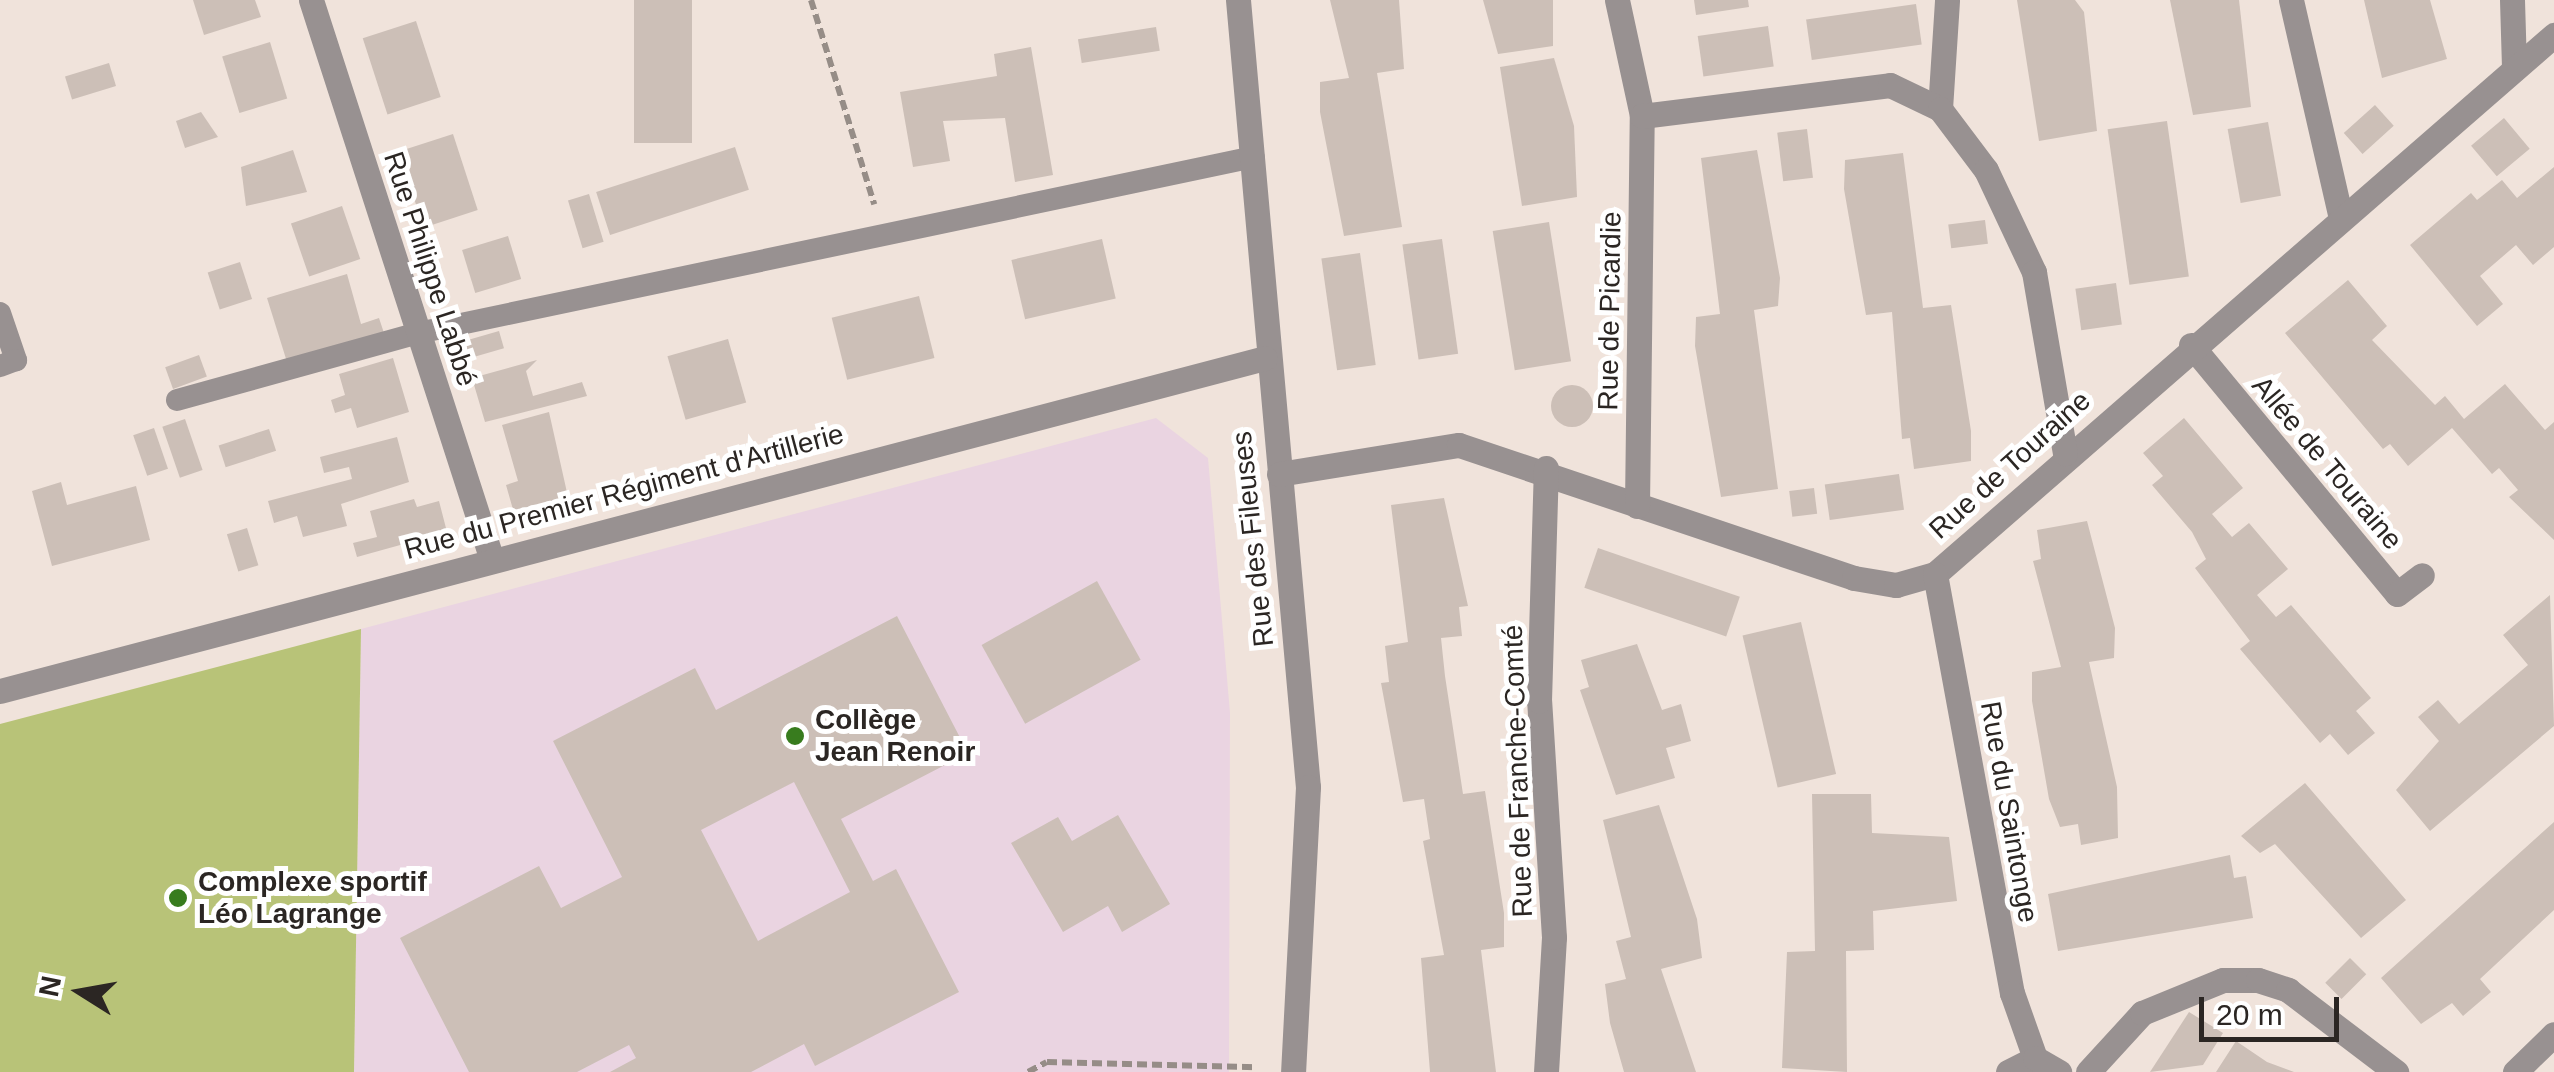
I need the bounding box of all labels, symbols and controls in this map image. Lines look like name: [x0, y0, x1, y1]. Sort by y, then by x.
street label: Rue Philippe Labbé: [376, 148, 484, 390]
street label: Rue de Picardie: [1591, 211, 1629, 411]
street label: Allée de Touraine: [2245, 369, 2409, 557]
street label: Rue de Touraine: [1922, 384, 2098, 546]
street label: Rue du Premier Régiment d'Artillerie: [401, 417, 847, 567]
street label: Rue des Fileuses: [1225, 430, 1281, 648]
street label: Rue de Franche-Comté: [1496, 624, 1540, 918]
street label: Rue du Saintonge: [1973, 699, 2045, 925]
place label: Collège Jean Renoir: [815, 703, 975, 769]
marker: Collège Jean Renoir: [784, 725, 806, 747]
place label: Complexe sportif Léo Lagrange: [198, 865, 427, 931]
marker: Complexe sportif Léo Lagrange: [167, 887, 189, 909]
north arrow: [30, 942, 130, 1042]
text: N: [33, 973, 67, 999]
scale bar: [2204, 977, 2344, 1039]
text: 20 m: [2216, 998, 2283, 1031]

